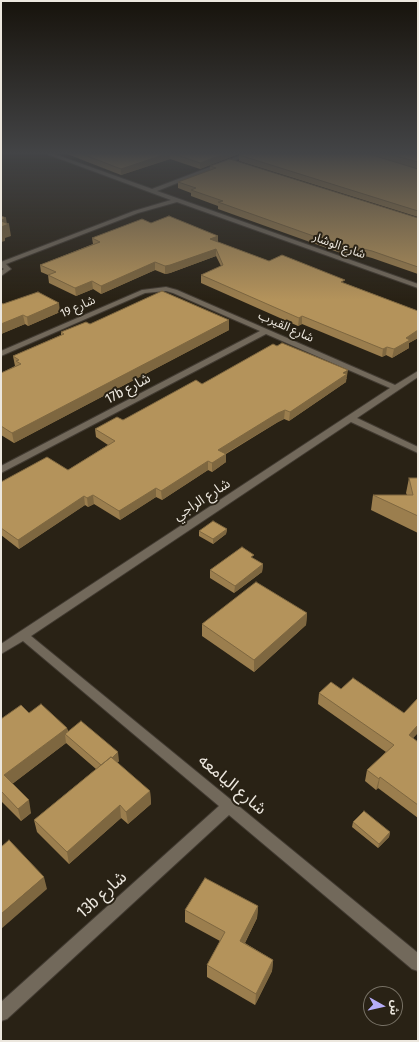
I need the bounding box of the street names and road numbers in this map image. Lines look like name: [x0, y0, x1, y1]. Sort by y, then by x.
street label: شارع الوشار: [311, 230, 367, 262]
street label: شارع 19: [58, 293, 98, 321]
street label: شارع القيرب: [256, 308, 316, 346]
street label: 17b شارع: [102, 370, 154, 408]
street label: شارع الراجي: [170, 475, 234, 525]
street label: شارع اليامعه: [194, 751, 270, 819]
street label: 13b شارع: [73, 867, 131, 923]

